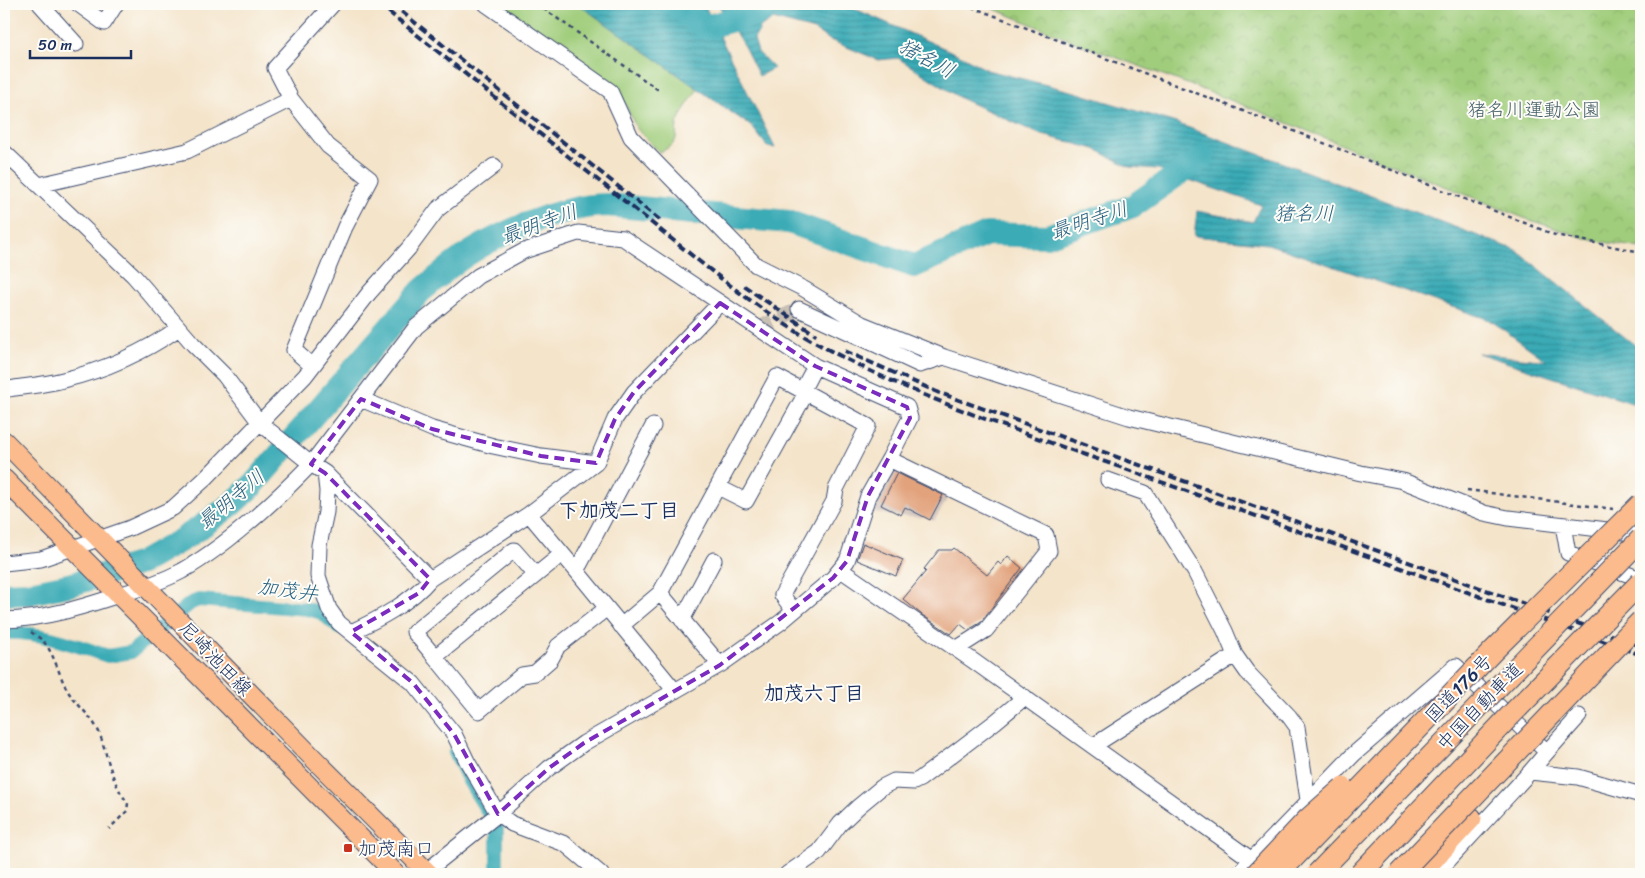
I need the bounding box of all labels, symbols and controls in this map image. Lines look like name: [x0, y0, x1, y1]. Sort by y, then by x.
scale bar: [30, 28, 131, 60]
water label: 猪名川: [892, 29, 961, 88]
text: 50 m: [38, 32, 73, 58]
park label: 猪名川運動公園: [1467, 93, 1601, 126]
water label: 最明寺川: [1046, 191, 1133, 249]
water label: 最明寺川: [496, 194, 583, 255]
water label: 猪名川: [1274, 196, 1334, 231]
water label: 最明寺川: [189, 460, 273, 539]
district label: 下加茂二丁目: [559, 493, 679, 528]
water label: 加茂井: [256, 569, 321, 612]
street label: 尼崎池田線: [171, 613, 261, 704]
street label: 国道176号: [1416, 646, 1500, 731]
street label: 中国自動車道: [1428, 654, 1531, 759]
district label: 加茂六丁目: [764, 676, 864, 711]
place label: 加茂南口: [358, 832, 434, 865]
marker: 加茂南口: [342, 842, 354, 854]

